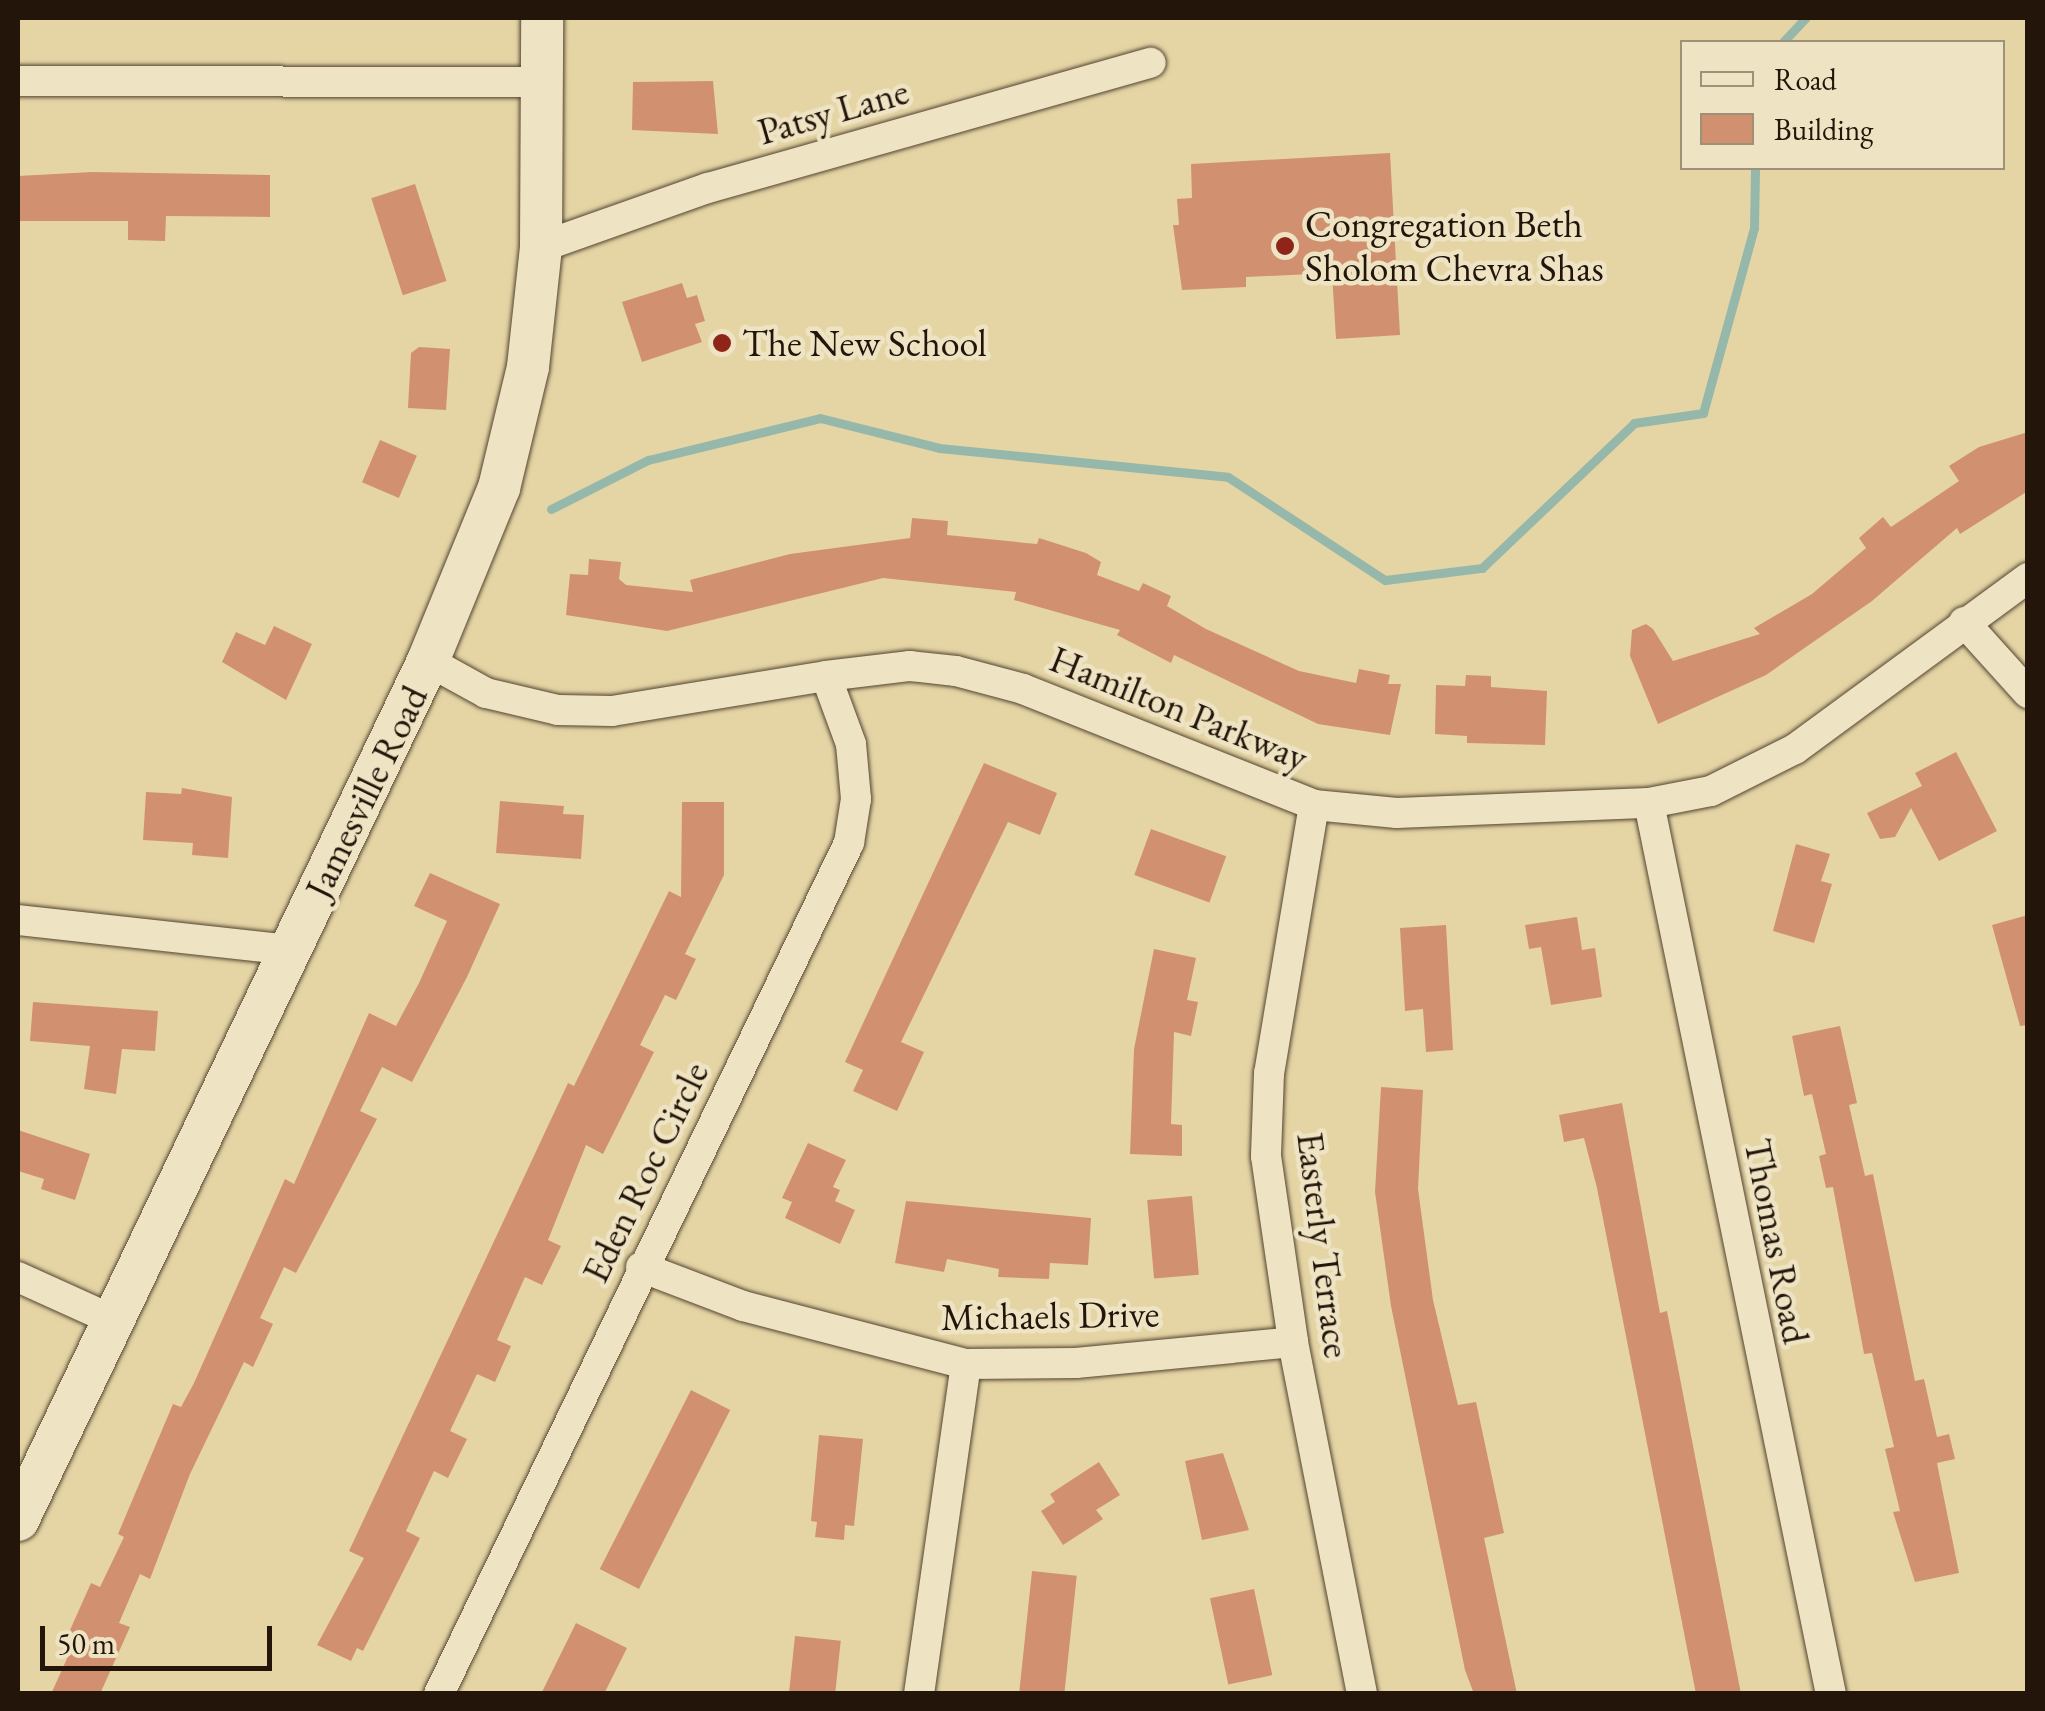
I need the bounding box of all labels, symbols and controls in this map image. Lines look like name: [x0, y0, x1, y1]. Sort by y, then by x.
legend: [1680, 40, 2005, 170]
text: Road: [1774, 60, 1837, 99]
street label: Patsy Lane: [752, 68, 914, 154]
text: Building: [1774, 110, 1873, 149]
place label: Congregation Beth Sholom Chevra Shas: [1305, 201, 1604, 290]
marker: Congregation Beth Sholom Chevra Shas: [1274, 235, 1296, 257]
place label: The New School: [742, 320, 987, 366]
marker: The New School: [711, 332, 733, 354]
street label: Hamilton Parkway: [1043, 636, 1315, 780]
street label: Jamesville Road: [295, 678, 437, 906]
street label: Eden Roc Circle: [572, 1054, 718, 1290]
street label: Easterly Terrace: [1288, 1130, 1360, 1360]
street label: Thomas Road: [1735, 1135, 1819, 1347]
street label: Michaels Drive: [940, 1290, 1160, 1340]
scale bar: [45, 1606, 278, 1668]
text: 50 m: [57, 1624, 115, 1663]

